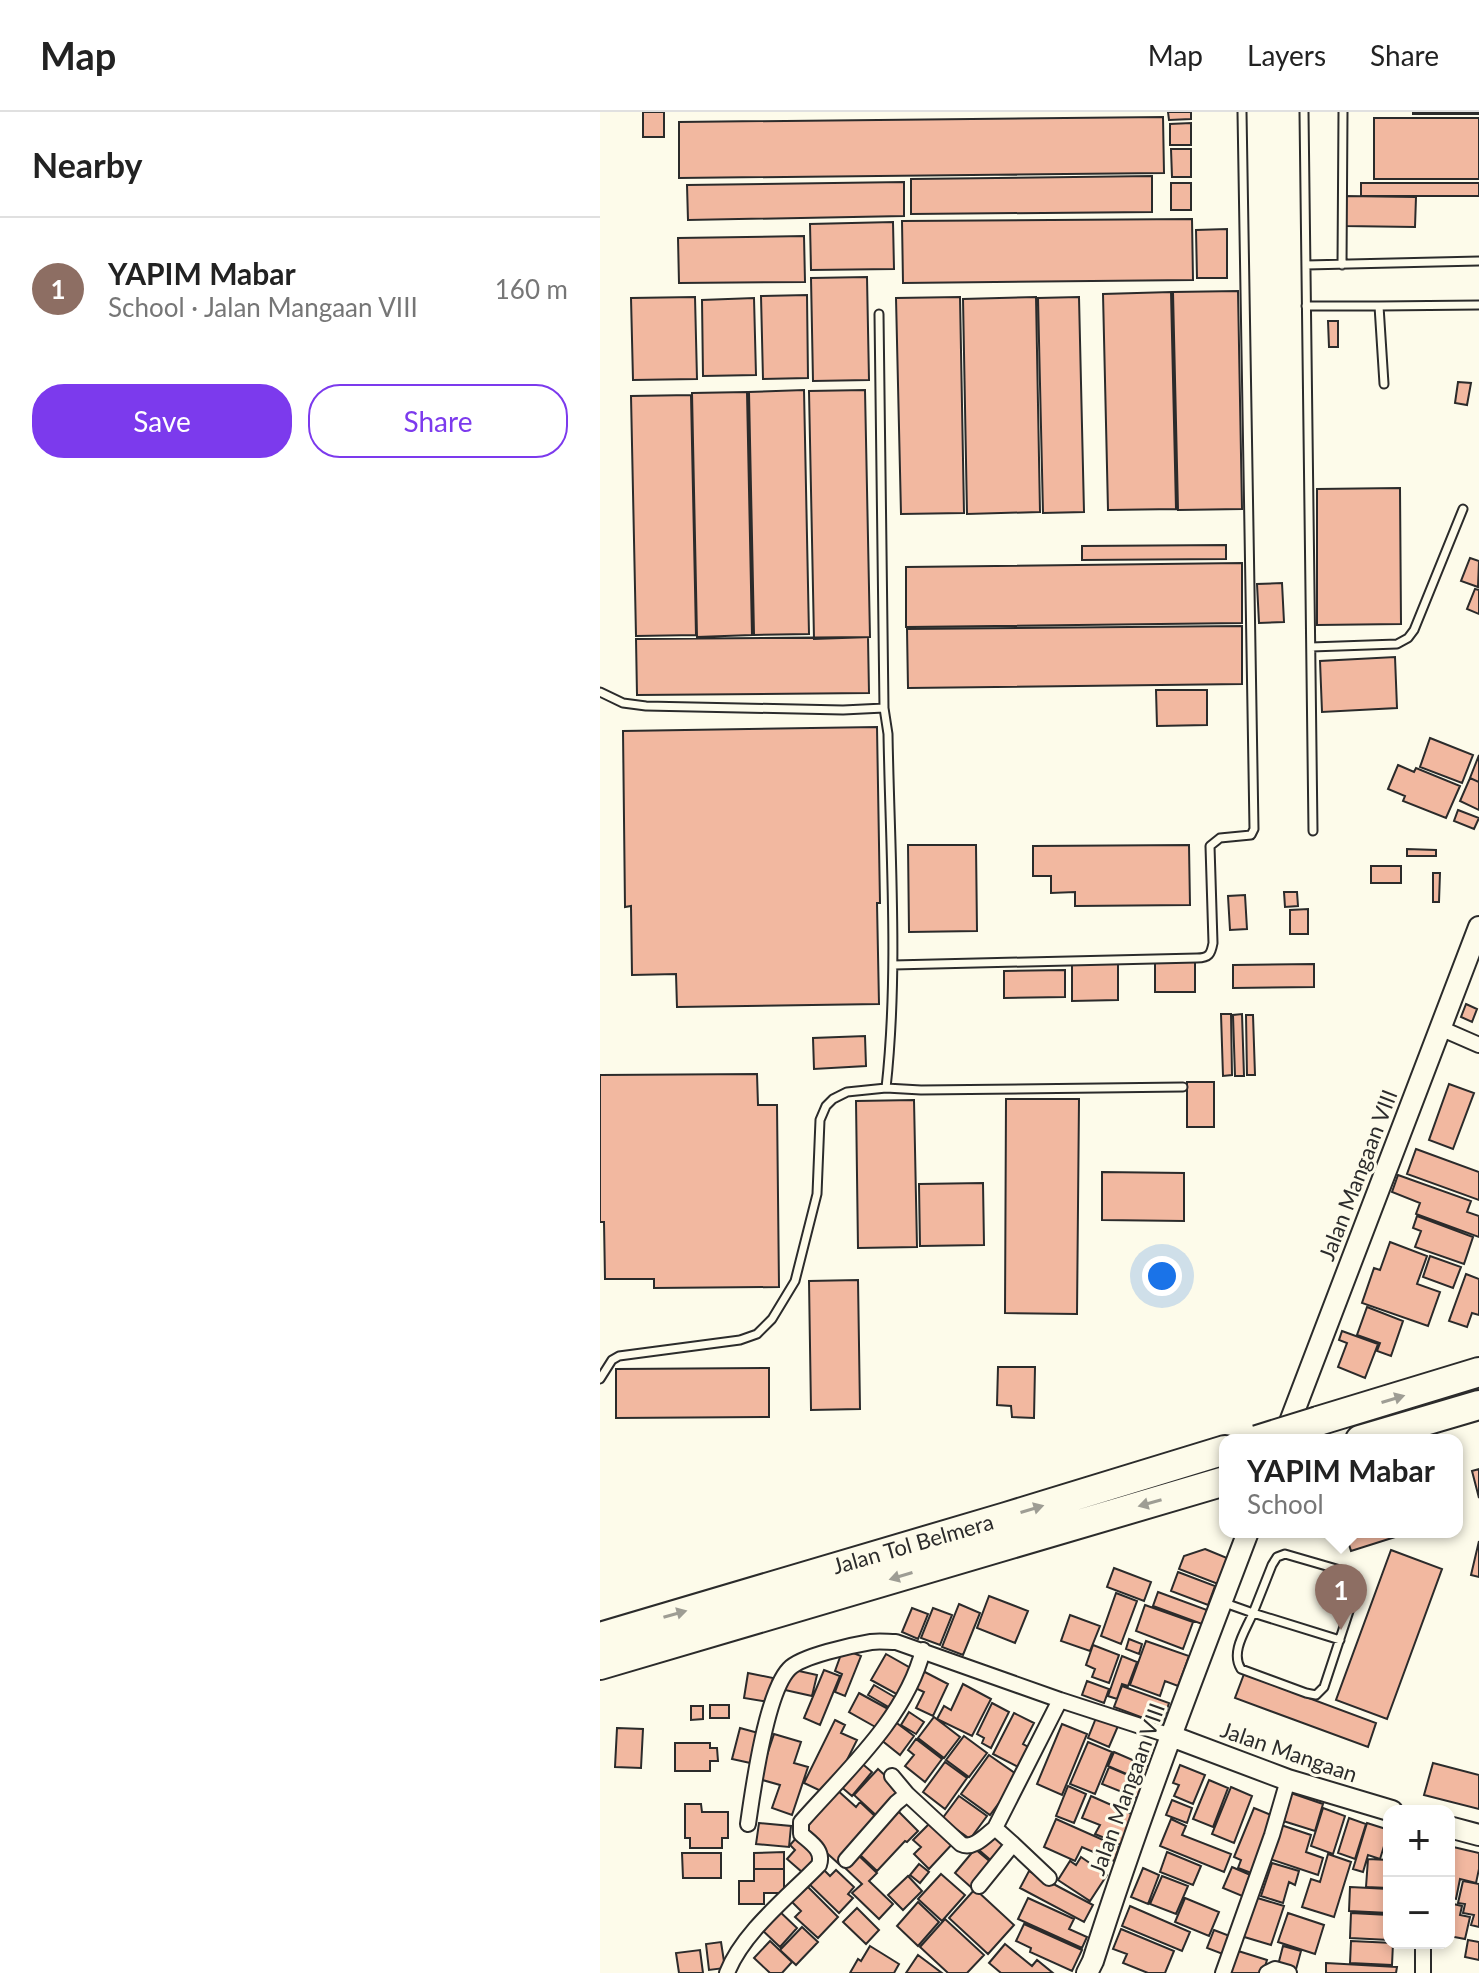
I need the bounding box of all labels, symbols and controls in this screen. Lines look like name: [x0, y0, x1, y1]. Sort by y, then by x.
text: Map: [40, 32, 116, 78]
text: Map: [1148, 38, 1203, 72]
text: Layers: [1247, 38, 1326, 72]
text: Share: [1370, 38, 1439, 72]
text: Nearby: [32, 144, 143, 185]
text: YAPIM Mabar: [108, 255, 296, 291]
text: 1: [50, 273, 66, 305]
text: 160 m: [495, 273, 568, 305]
text: School · Jalan Mangaan VIII: [108, 291, 418, 323]
button: Save: [32, 384, 292, 458]
button: Share: [308, 384, 568, 458]
street label: Jalan Mangaan VIII: [1313, 1086, 1403, 1264]
your location: [1142, 1256, 1182, 1296]
one-way arrow: [1381, 1392, 1405, 1405]
popup: [1219, 1434, 1463, 1538]
text: YAPIM Mabar: [1247, 1452, 1435, 1488]
text: School: [1247, 1488, 1324, 1520]
one-way arrow: [1138, 1497, 1162, 1510]
one-way arrow: [1020, 1502, 1044, 1515]
street label: Jalan Tol Belmera: [829, 1508, 996, 1579]
pin: 1: [1315, 1564, 1367, 1630]
one-way arrow: [888, 1570, 912, 1583]
one-way arrow: [662, 1608, 687, 1620]
street label: Jalan Mangaan VIII: [1083, 1699, 1170, 1878]
street label: Jalan Mangaan: [1217, 1716, 1361, 1788]
map controls: [1383, 1805, 1455, 1949]
button: +: [1383, 1805, 1455, 1877]
button: −: [1383, 1877, 1455, 1949]

